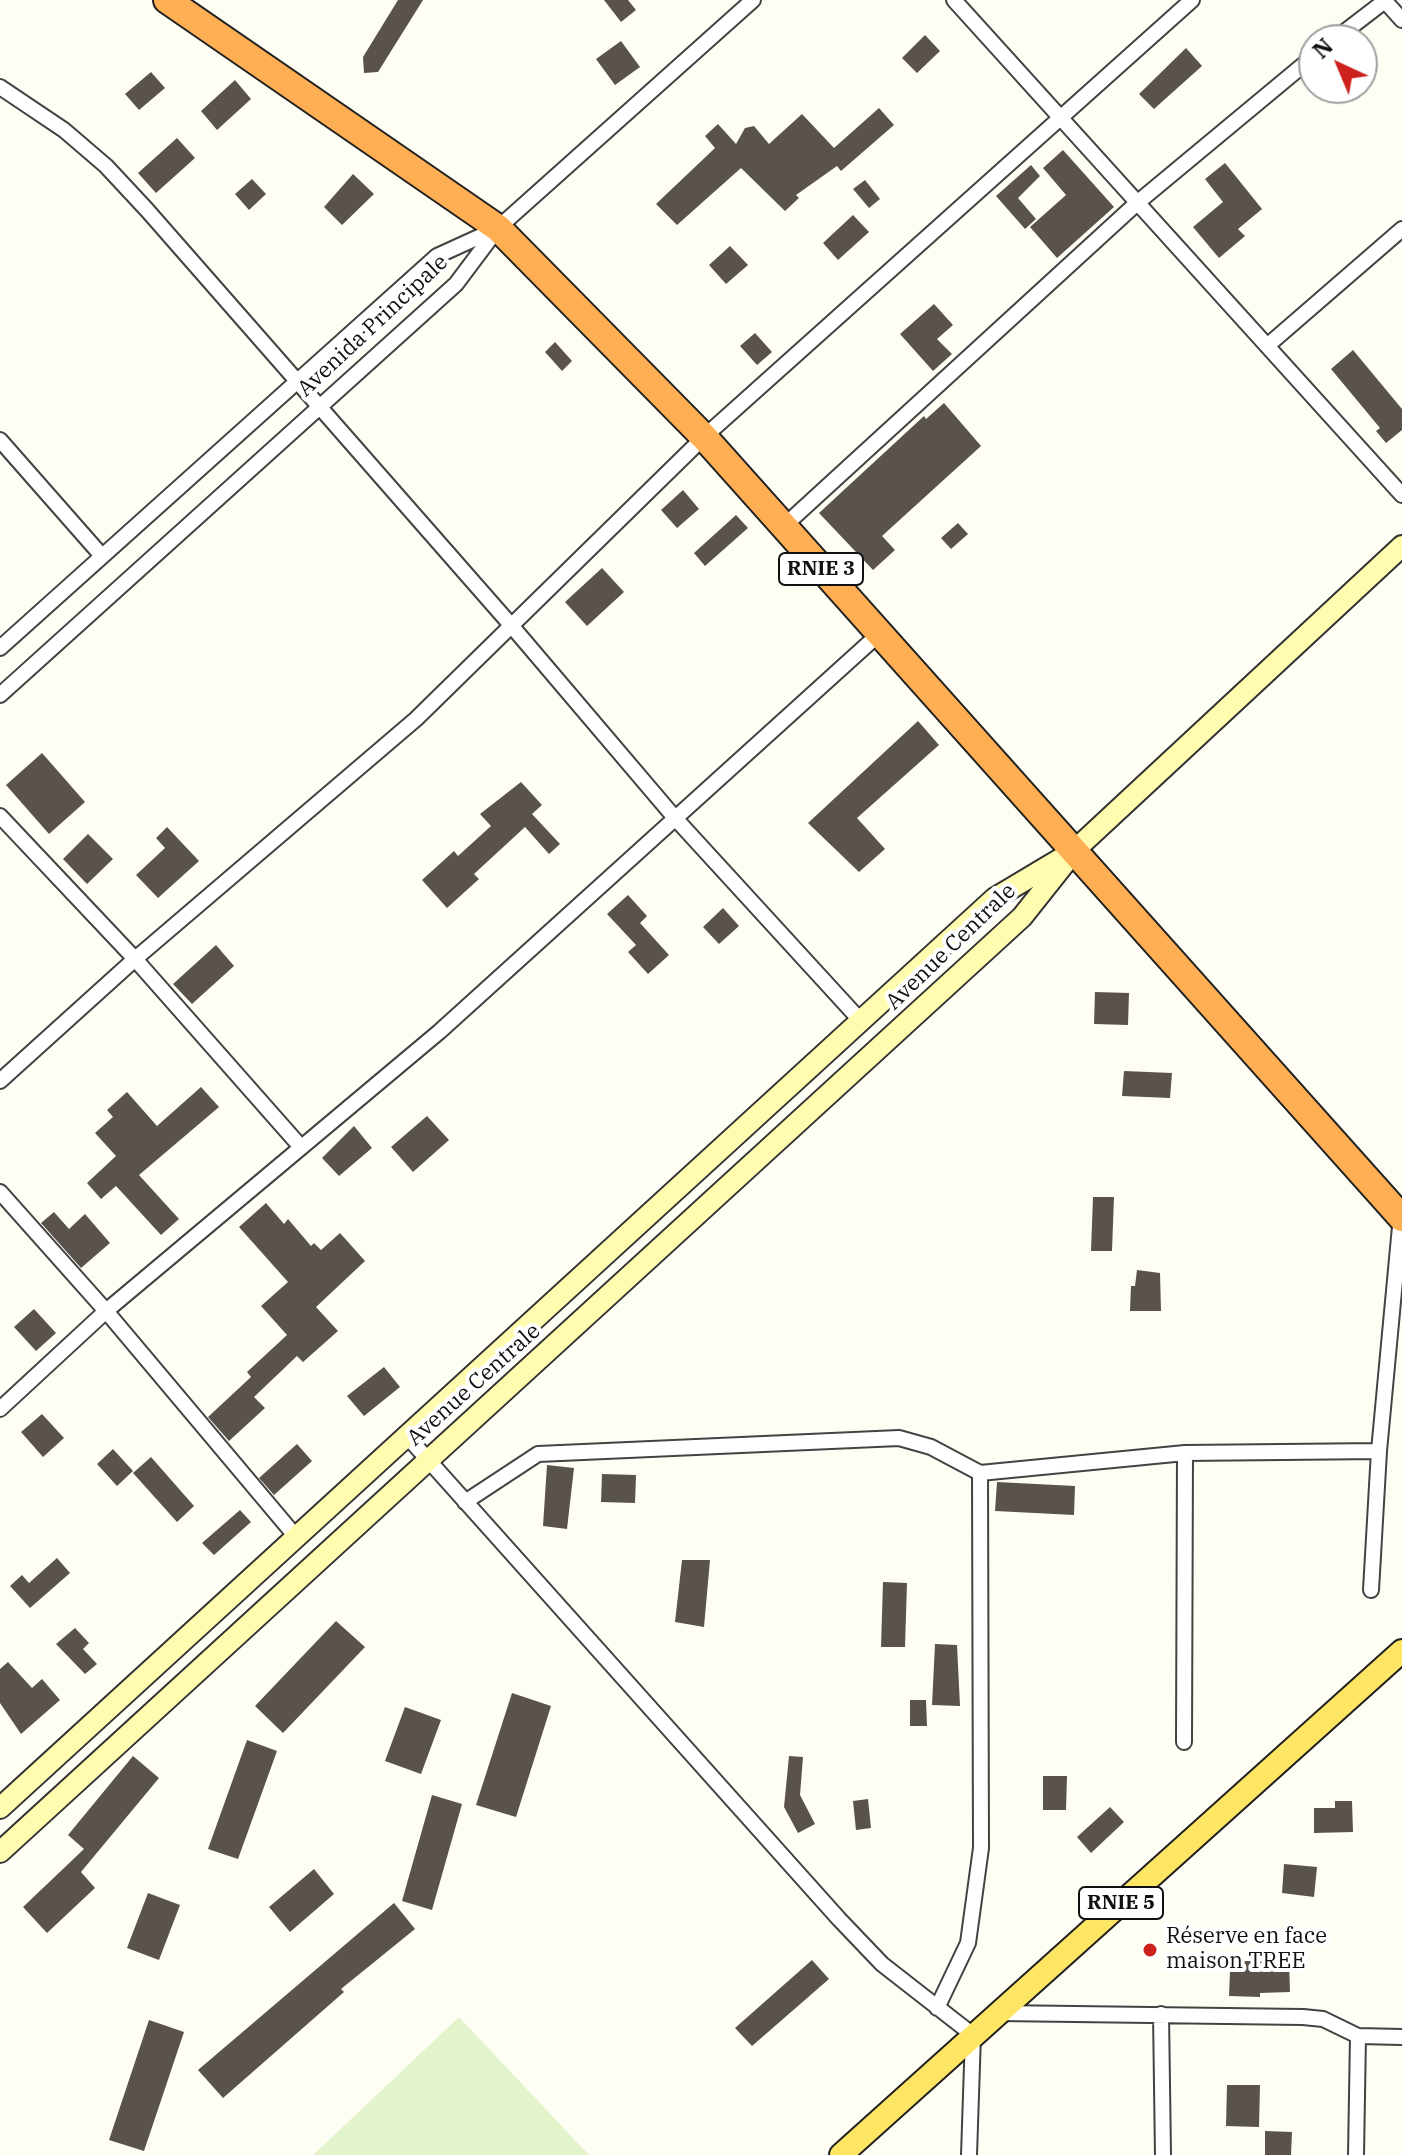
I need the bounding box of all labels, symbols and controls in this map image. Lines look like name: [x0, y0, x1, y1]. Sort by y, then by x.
north arrow: [1298, 24, 1378, 104]
text: N: [1306, 31, 1339, 64]
street label: Avenida Principale: [292, 250, 454, 402]
road number: RNIE 3: [779, 553, 863, 585]
street label: Avenue Centrale: [881, 878, 1021, 1016]
street label: Avenue Centrale: [402, 1318, 546, 1452]
road number: RNIE 5: [1079, 1887, 1163, 1919]
place label: Réserve en face maison TREE: [1166, 1924, 1327, 1976]
marker: Réserve en face maison TREE: [1141, 1941, 1159, 1959]

